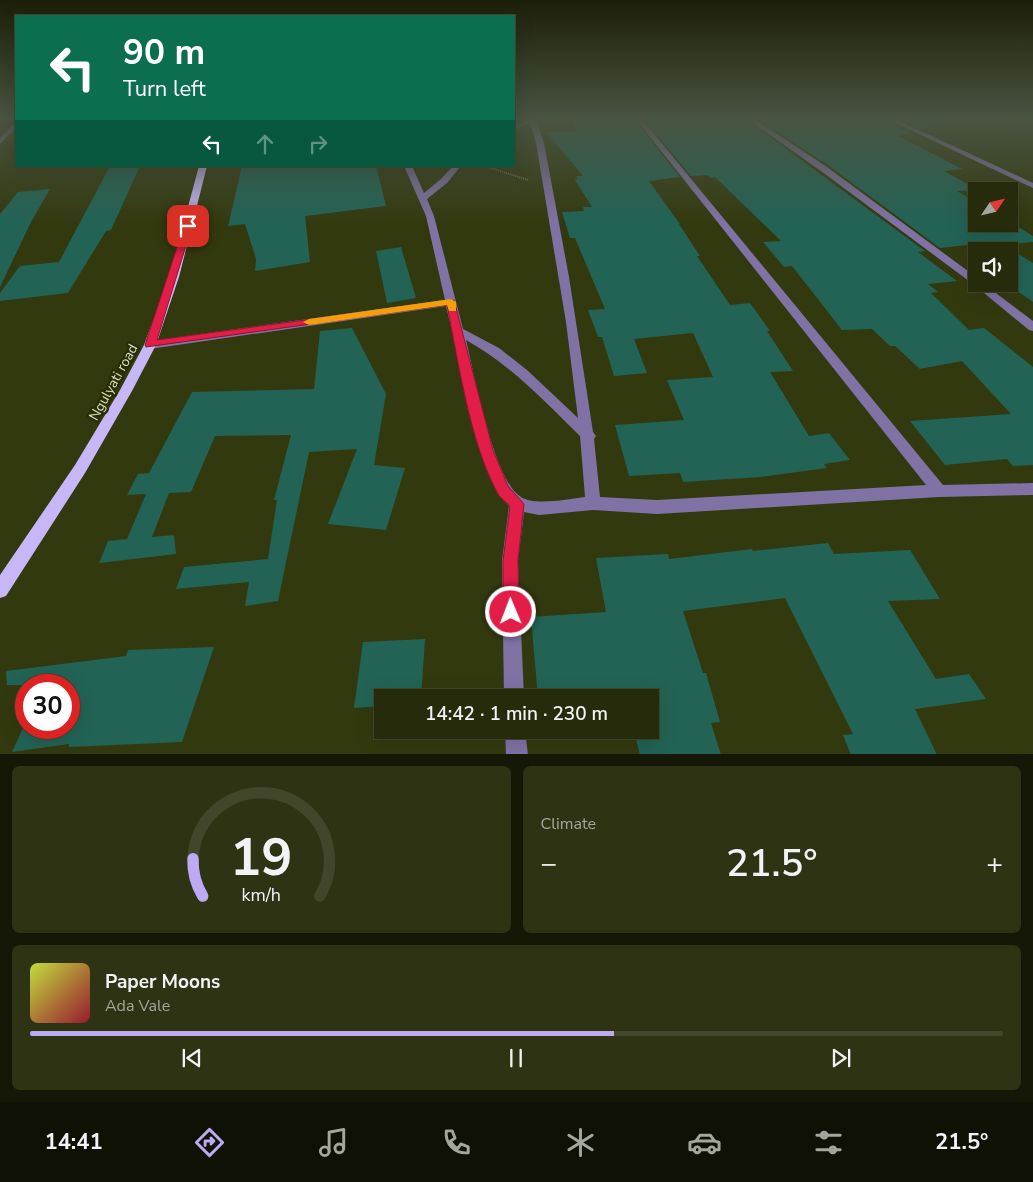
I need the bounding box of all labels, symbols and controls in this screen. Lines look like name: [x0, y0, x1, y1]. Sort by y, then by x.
text: 90 m: [123, 29, 205, 76]
icon: left: [40, 35, 105, 100]
text: Turn left: [123, 74, 206, 104]
icon: left: [198, 130, 226, 158]
icon: ahead: [251, 130, 279, 158]
icon: right: [304, 130, 332, 158]
north arrow: [968, 182, 1018, 232]
map controls: [968, 182, 1018, 292]
pin: [167, 205, 209, 247]
icon: arrive: [174, 212, 202, 240]
button: sound: [968, 242, 1018, 292]
street label: Ngulyati road: [85, 340, 142, 424]
position arrow: [484, 585, 536, 637]
speed limit sign: 30: [15, 674, 80, 739]
text: 14:42 · 1 min · 230 m: [425, 701, 608, 727]
text: Climate: [541, 813, 596, 835]
text: 19: [230, 822, 292, 893]
text: 21.5°: [726, 838, 818, 889]
text: −: [541, 845, 557, 883]
text: +: [986, 845, 1003, 883]
text: km/h: [242, 883, 281, 907]
text: Paper Moons: [105, 969, 220, 995]
text: Ada Vale: [105, 995, 170, 1017]
icon: previous: [178, 1044, 206, 1072]
icon: pause: [502, 1044, 530, 1072]
icon: next: [827, 1044, 855, 1072]
icon: directions: [192, 1125, 227, 1160]
icon: music: [316, 1125, 351, 1160]
icon: phone: [439, 1125, 474, 1160]
icon: climate: [563, 1125, 598, 1160]
icon: car: [687, 1125, 722, 1160]
icon: filters: [811, 1125, 846, 1160]
text: 14:41: [44, 1127, 103, 1157]
text: 21.5°: [935, 1127, 988, 1157]

